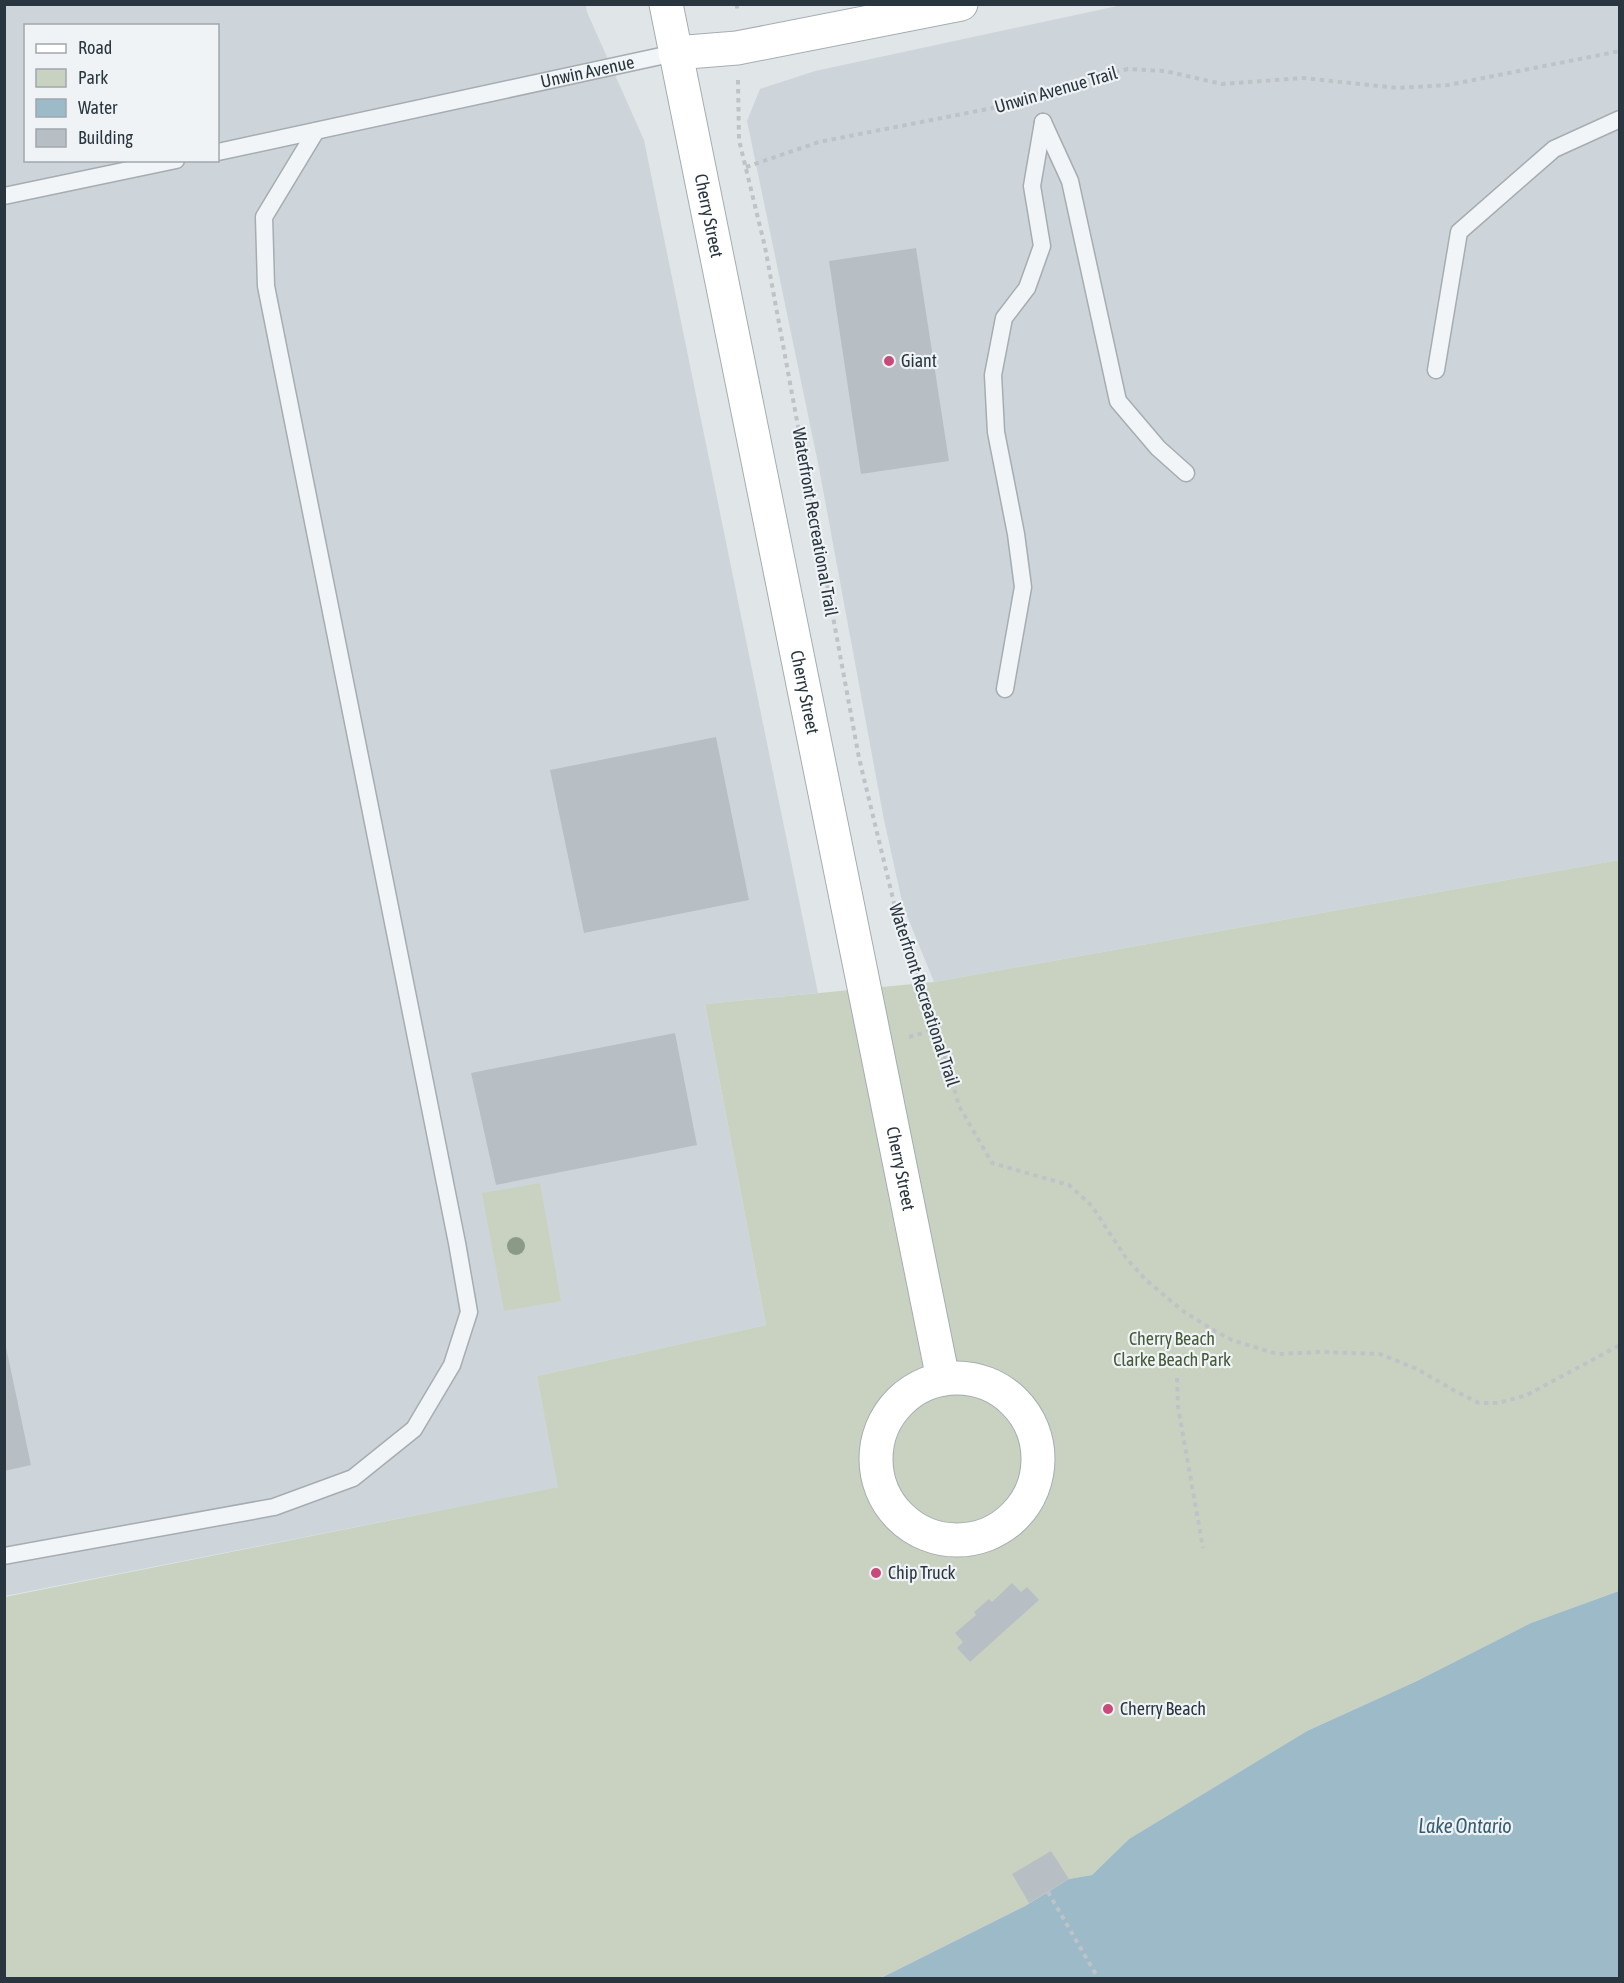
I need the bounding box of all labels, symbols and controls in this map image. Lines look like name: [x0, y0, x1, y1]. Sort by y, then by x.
legend: [24, 24, 219, 162]
text: Road: [78, 37, 112, 58]
street label: Unwin Avenue: [539, 51, 636, 92]
street label: Unwin Avenue Trail: [992, 62, 1120, 117]
text: Park: [78, 67, 108, 88]
text: Water: [78, 97, 118, 118]
text: Building: [78, 127, 133, 148]
street label: Cherry Street: [690, 172, 728, 259]
place label: Giant: [901, 350, 937, 371]
marker: Giant: [882, 354, 896, 368]
street label: Waterfront Recreational Trail: [789, 426, 842, 618]
street label: Cherry Street: [786, 648, 824, 736]
street label: Waterfront Recreational Trail: [885, 901, 964, 1089]
street label: Cherry Street: [882, 1125, 920, 1212]
park label: Cherry Beach Clarke Beach Park: [1113, 1328, 1231, 1370]
place label: Chip Truck: [888, 1562, 955, 1583]
marker: Chip Truck: [869, 1566, 883, 1580]
place label: Cherry Beach: [1120, 1698, 1206, 1719]
marker: Cherry Beach: [1101, 1702, 1115, 1716]
water label: Lake Ontario: [1418, 1814, 1512, 1837]

